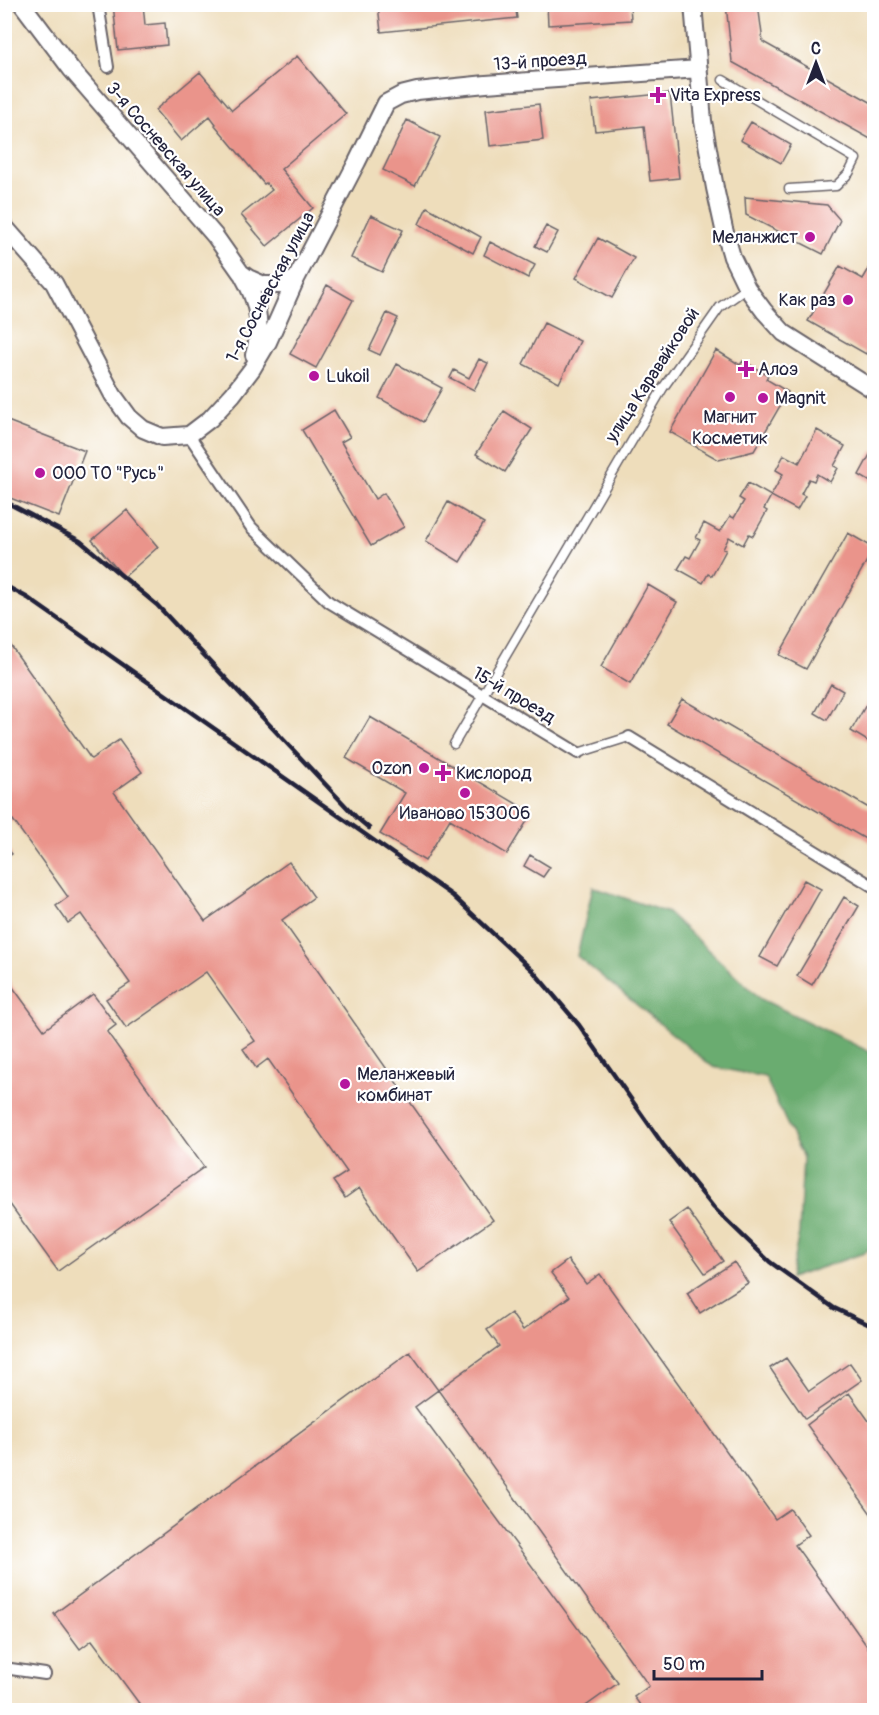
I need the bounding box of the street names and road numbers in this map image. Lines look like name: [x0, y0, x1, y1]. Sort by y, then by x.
street label: 13-й проезд: [493, 47, 587, 76]
street label: 3-я Сосневская улица: [101, 77, 230, 221]
street label: 1-я Сосневская улица: [221, 208, 320, 367]
street label: улица Каравайковой: [600, 303, 705, 448]
street label: 15-й проезд: [468, 662, 560, 729]

